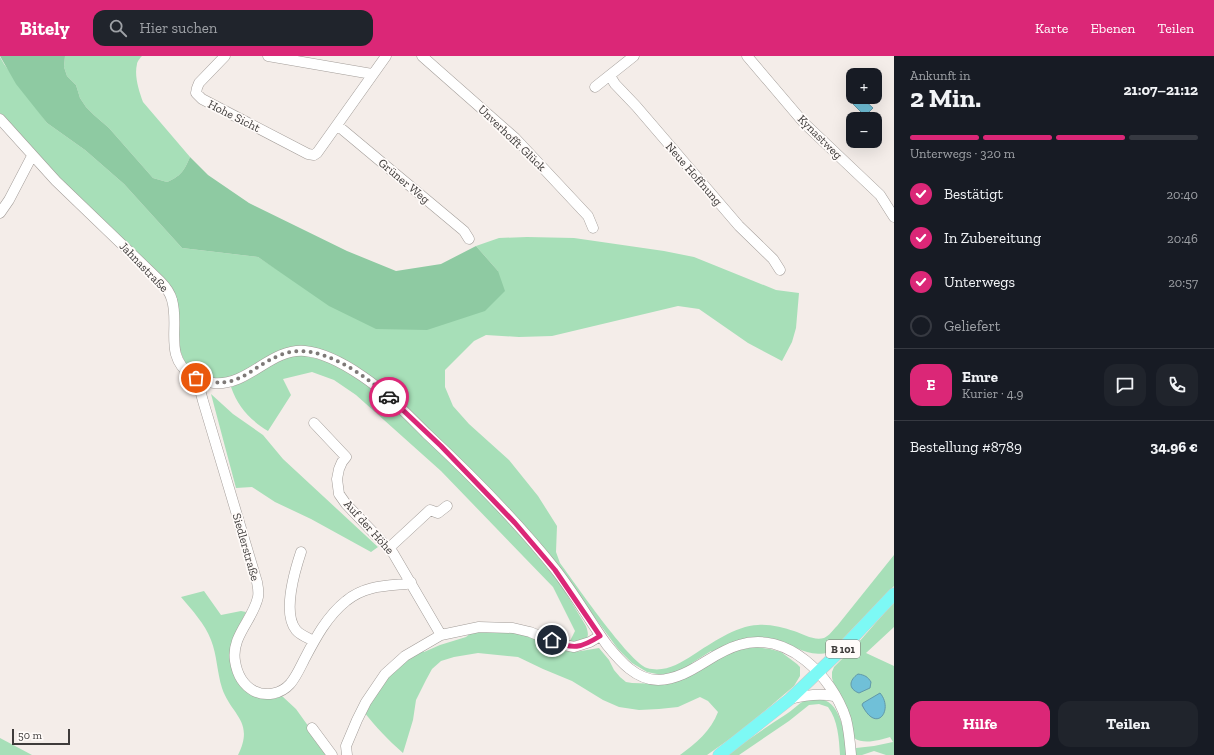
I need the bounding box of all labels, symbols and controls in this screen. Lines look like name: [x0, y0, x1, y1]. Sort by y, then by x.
search box: [93, 10, 373, 46]
text: Bitely: [20, 17, 69, 40]
icon: search: [107, 17, 129, 39]
text: Hier suchen: [139, 19, 217, 37]
text: Karte: [1035, 20, 1068, 37]
text: Ebenen: [1090, 20, 1135, 37]
text: Teilen: [1157, 20, 1194, 37]
map controls: [846, 68, 882, 148]
button: +: [846, 68, 882, 104]
text: Ankunft in: [910, 68, 970, 83]
text: 21:07–21:12: [1124, 81, 1198, 99]
text: 2 Min.: [910, 82, 981, 114]
street label: Hohe Sicht: [206, 97, 263, 135]
street label: Unverhofft Glück: [475, 102, 549, 175]
street label: Kynastweg: [795, 112, 845, 162]
button: −: [846, 112, 882, 148]
street label: Neue Hoffnung: [663, 140, 725, 209]
text: Unterwegs · 320 m: [910, 146, 1015, 161]
street label: Grüner Weg: [376, 156, 433, 207]
icon: check: [910, 183, 932, 205]
text: Bestätigt: [944, 185, 1003, 203]
text: 20:40: [1166, 187, 1198, 202]
icon: check: [910, 227, 932, 249]
text: In Zubereitung: [944, 229, 1041, 247]
text: 20:46: [1167, 231, 1198, 246]
street label: Jahnastraße: [117, 239, 172, 295]
icon: check: [910, 271, 932, 293]
text: Unterwegs: [944, 273, 1015, 291]
text: 20:57: [1168, 275, 1198, 290]
text: Geliefert: [944, 317, 1000, 335]
pin: [179, 361, 213, 395]
button: chat: [1104, 364, 1146, 406]
button: phone: [1156, 364, 1198, 406]
icon: bag: [185, 367, 207, 389]
text: Emre: [962, 368, 998, 386]
text: E: [927, 376, 935, 394]
courier: [369, 377, 409, 417]
icon: car: [378, 386, 400, 408]
text: Kurier · 4.9: [962, 386, 1023, 401]
text: Bestellung #8789: [910, 438, 1022, 456]
text: 34.96 €: [1150, 438, 1198, 456]
street label: Auf der Höhe: [341, 497, 397, 557]
street label: Siedlerstraße: [230, 511, 262, 583]
pin: [535, 623, 569, 657]
icon: home: [541, 629, 563, 651]
road number: B 101: [826, 640, 860, 658]
button: Hilfe: [910, 701, 1050, 747]
button: Teilen: [1058, 701, 1198, 747]
scale bar: [12, 727, 70, 746]
text: 50 m: [18, 729, 42, 742]

